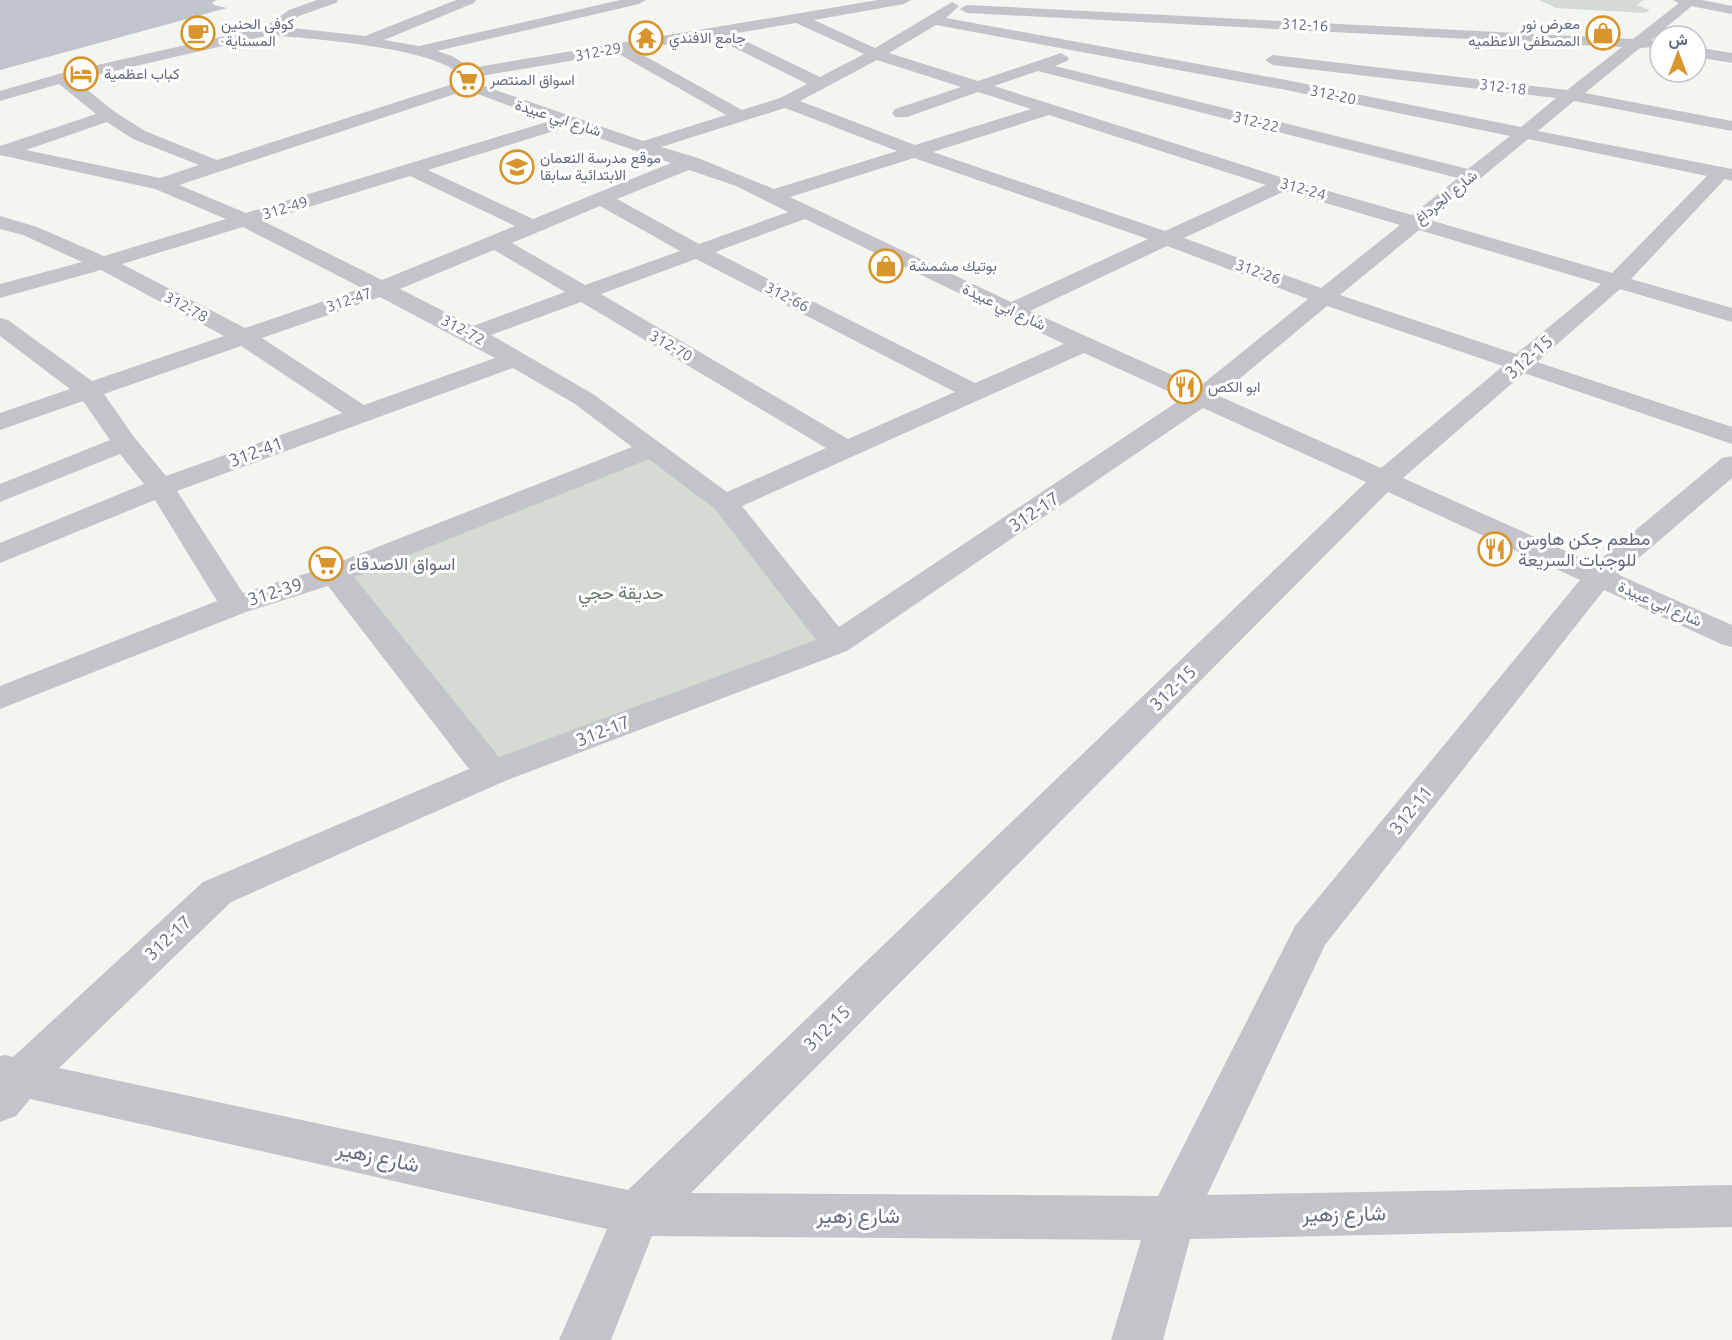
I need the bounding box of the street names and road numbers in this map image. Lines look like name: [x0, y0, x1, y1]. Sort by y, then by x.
street label: 312-16: [1281, 15, 1329, 34]
street label: 312-29: [573, 39, 622, 64]
street label: 312-18: [1479, 75, 1527, 98]
street label: 312-20: [1309, 81, 1358, 108]
street label: شارع ابي عبيدة: [511, 96, 603, 144]
street label: 312-22: [1231, 108, 1281, 135]
street label: شارع الجرداغ: [1411, 166, 1482, 229]
street label: 312-24: [1278, 174, 1328, 203]
street label: 312-49: [260, 193, 310, 222]
street label: 312-26: [1233, 256, 1283, 287]
street label: 312-66: [763, 278, 812, 315]
street label: شارع ابي عبيدة: [958, 280, 1049, 338]
street label: 312-47: [324, 284, 374, 315]
street label: 312-78: [162, 288, 211, 325]
street label: 312-72: [439, 311, 488, 348]
street label: 312-70: [647, 327, 696, 365]
street label: 312-15: [1501, 330, 1556, 382]
street label: 312-41: [226, 432, 285, 470]
street label: 312-17: [1005, 487, 1062, 535]
street label: 312-39: [245, 573, 304, 609]
street label: شارع ابي عبيدة: [1614, 578, 1705, 634]
street label: 312-15: [1145, 661, 1199, 714]
street label: 312-17: [573, 711, 632, 749]
street label: 312-11: [1385, 781, 1436, 837]
street label: 312-17: [140, 911, 195, 964]
street label: 312-15: [799, 1001, 853, 1054]
street label: شارع زهير: [333, 1135, 422, 1179]
street label: شارع زهير: [1301, 1200, 1386, 1229]
street label: شارع زهير: [815, 1203, 900, 1230]

